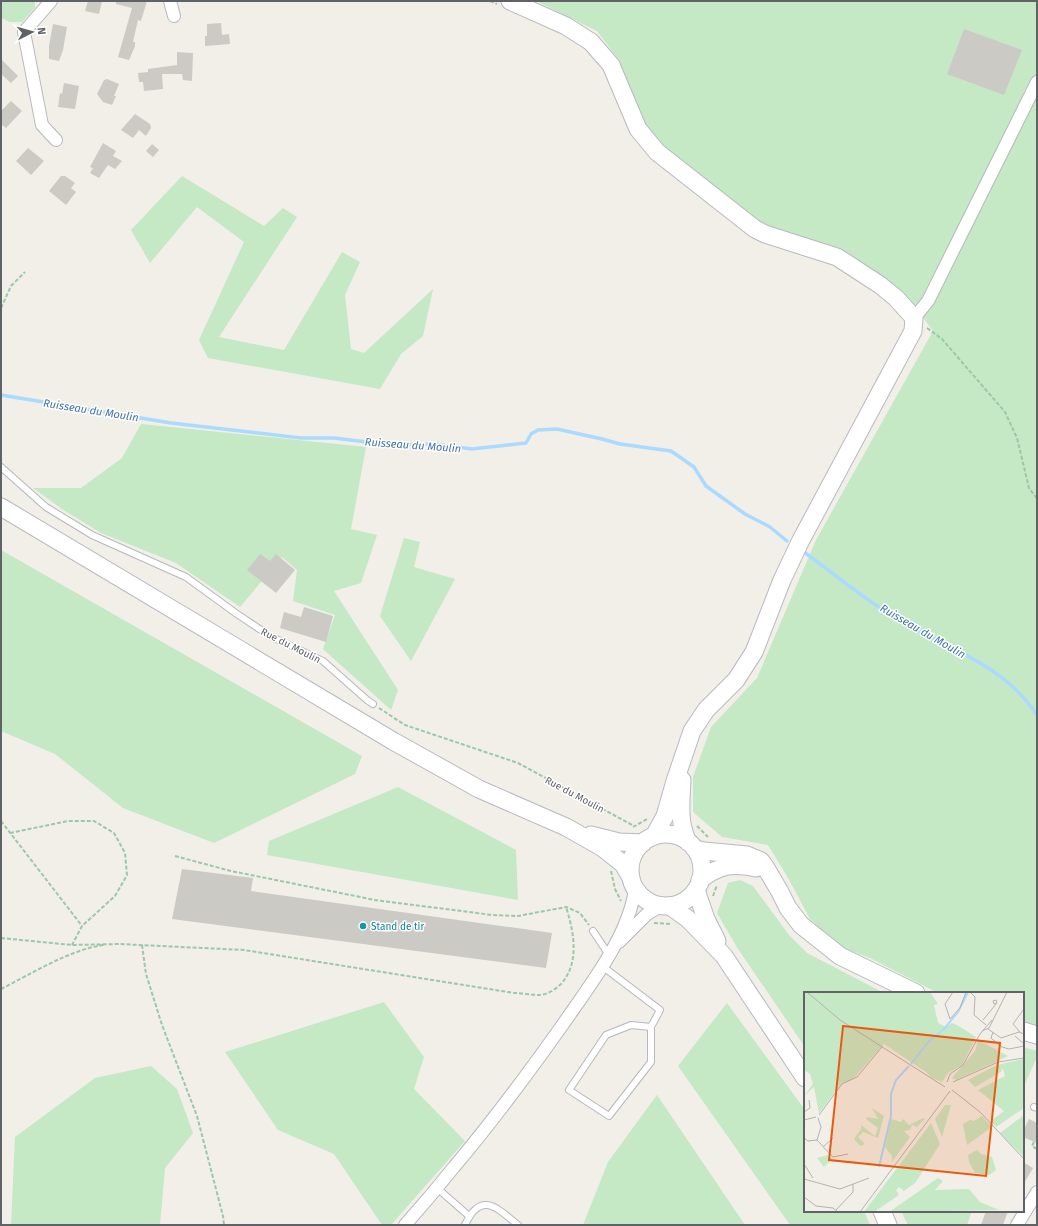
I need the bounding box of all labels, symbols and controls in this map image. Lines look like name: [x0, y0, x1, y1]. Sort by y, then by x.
north arrow: [12, 12, 52, 52]
text: N: [35, 27, 48, 35]
water label: Ruisseau du Moulin: [42, 397, 140, 424]
water label: Ruisseau du Moulin: [364, 436, 462, 455]
water label: Ruisseau du Moulin: [878, 602, 968, 661]
street label: Rue du Moulin: [259, 626, 322, 666]
street label: Rue du Moulin: [543, 774, 606, 816]
marker: Stand de tir: [358, 921, 368, 931]
place label: Stand de tir: [371, 921, 424, 933]
inset map: [804, 992, 1024, 1212]

